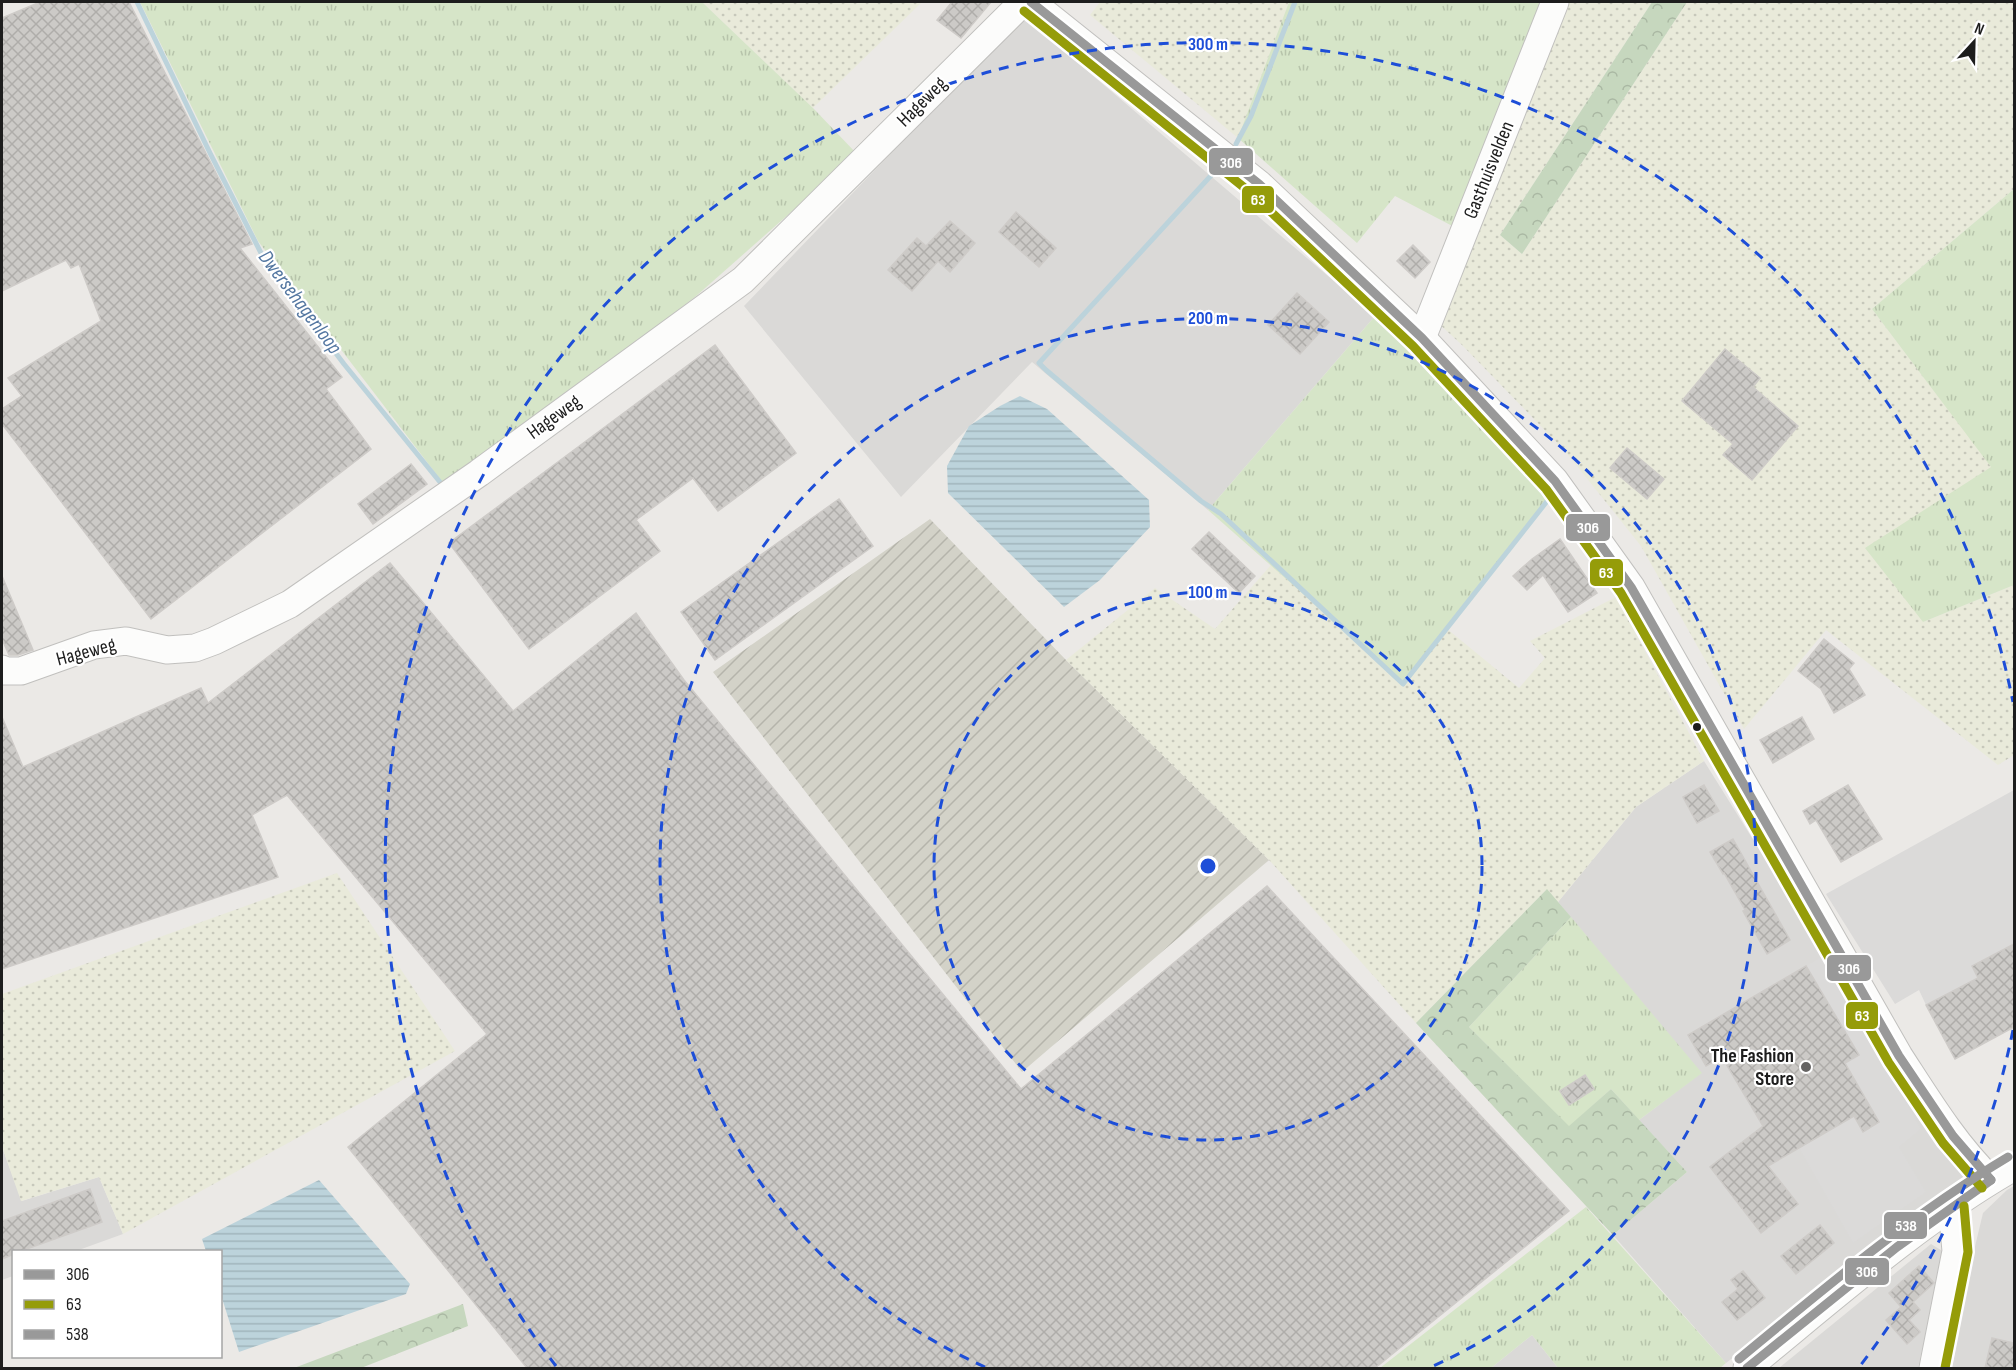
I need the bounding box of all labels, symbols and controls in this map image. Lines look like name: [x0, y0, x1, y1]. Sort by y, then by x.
north arrow: [1944, 12, 2004, 72]
text: N: [1972, 19, 1987, 40]
text: 300 m: [1188, 34, 1228, 55]
street label: Hageweg: [892, 72, 952, 132]
street label: Gasthuisvelden: [1459, 118, 1519, 222]
line badge: 306: [1208, 147, 1254, 176]
text: 306: [1220, 154, 1242, 173]
line badge: 63: [1241, 185, 1275, 214]
text: 63: [1251, 191, 1265, 210]
water label: Dwersehagenloop: [253, 245, 347, 359]
text: 200 m: [1188, 308, 1228, 329]
street label: Hageweg: [522, 389, 586, 445]
line badge: 306: [1565, 513, 1611, 542]
text: 306: [1577, 519, 1599, 538]
line badge: 63: [1589, 558, 1624, 587]
text: 63: [1599, 564, 1613, 583]
text: 100 m: [1189, 582, 1228, 603]
street label: Hageweg: [53, 633, 119, 671]
unlabelled marker: [1691, 721, 1703, 733]
centre of rings: [1198, 856, 1218, 876]
line badge: 306: [1826, 954, 1872, 982]
text: 306: [1838, 960, 1860, 979]
line badge: 63: [1845, 1001, 1879, 1030]
text: 63: [1855, 1007, 1869, 1026]
place label: The Fashion Store: [1711, 1044, 1794, 1091]
marker: The Fashion Store: [1799, 1060, 1813, 1074]
line badge: 538: [1883, 1211, 1928, 1240]
text: 538: [1895, 1217, 1917, 1236]
legend: [12, 1250, 222, 1358]
line badge: 306: [1844, 1257, 1890, 1286]
text: 306: [1856, 1263, 1878, 1282]
text: 306: [66, 1264, 90, 1285]
text: 63: [66, 1294, 81, 1315]
text: 538: [66, 1324, 89, 1345]

